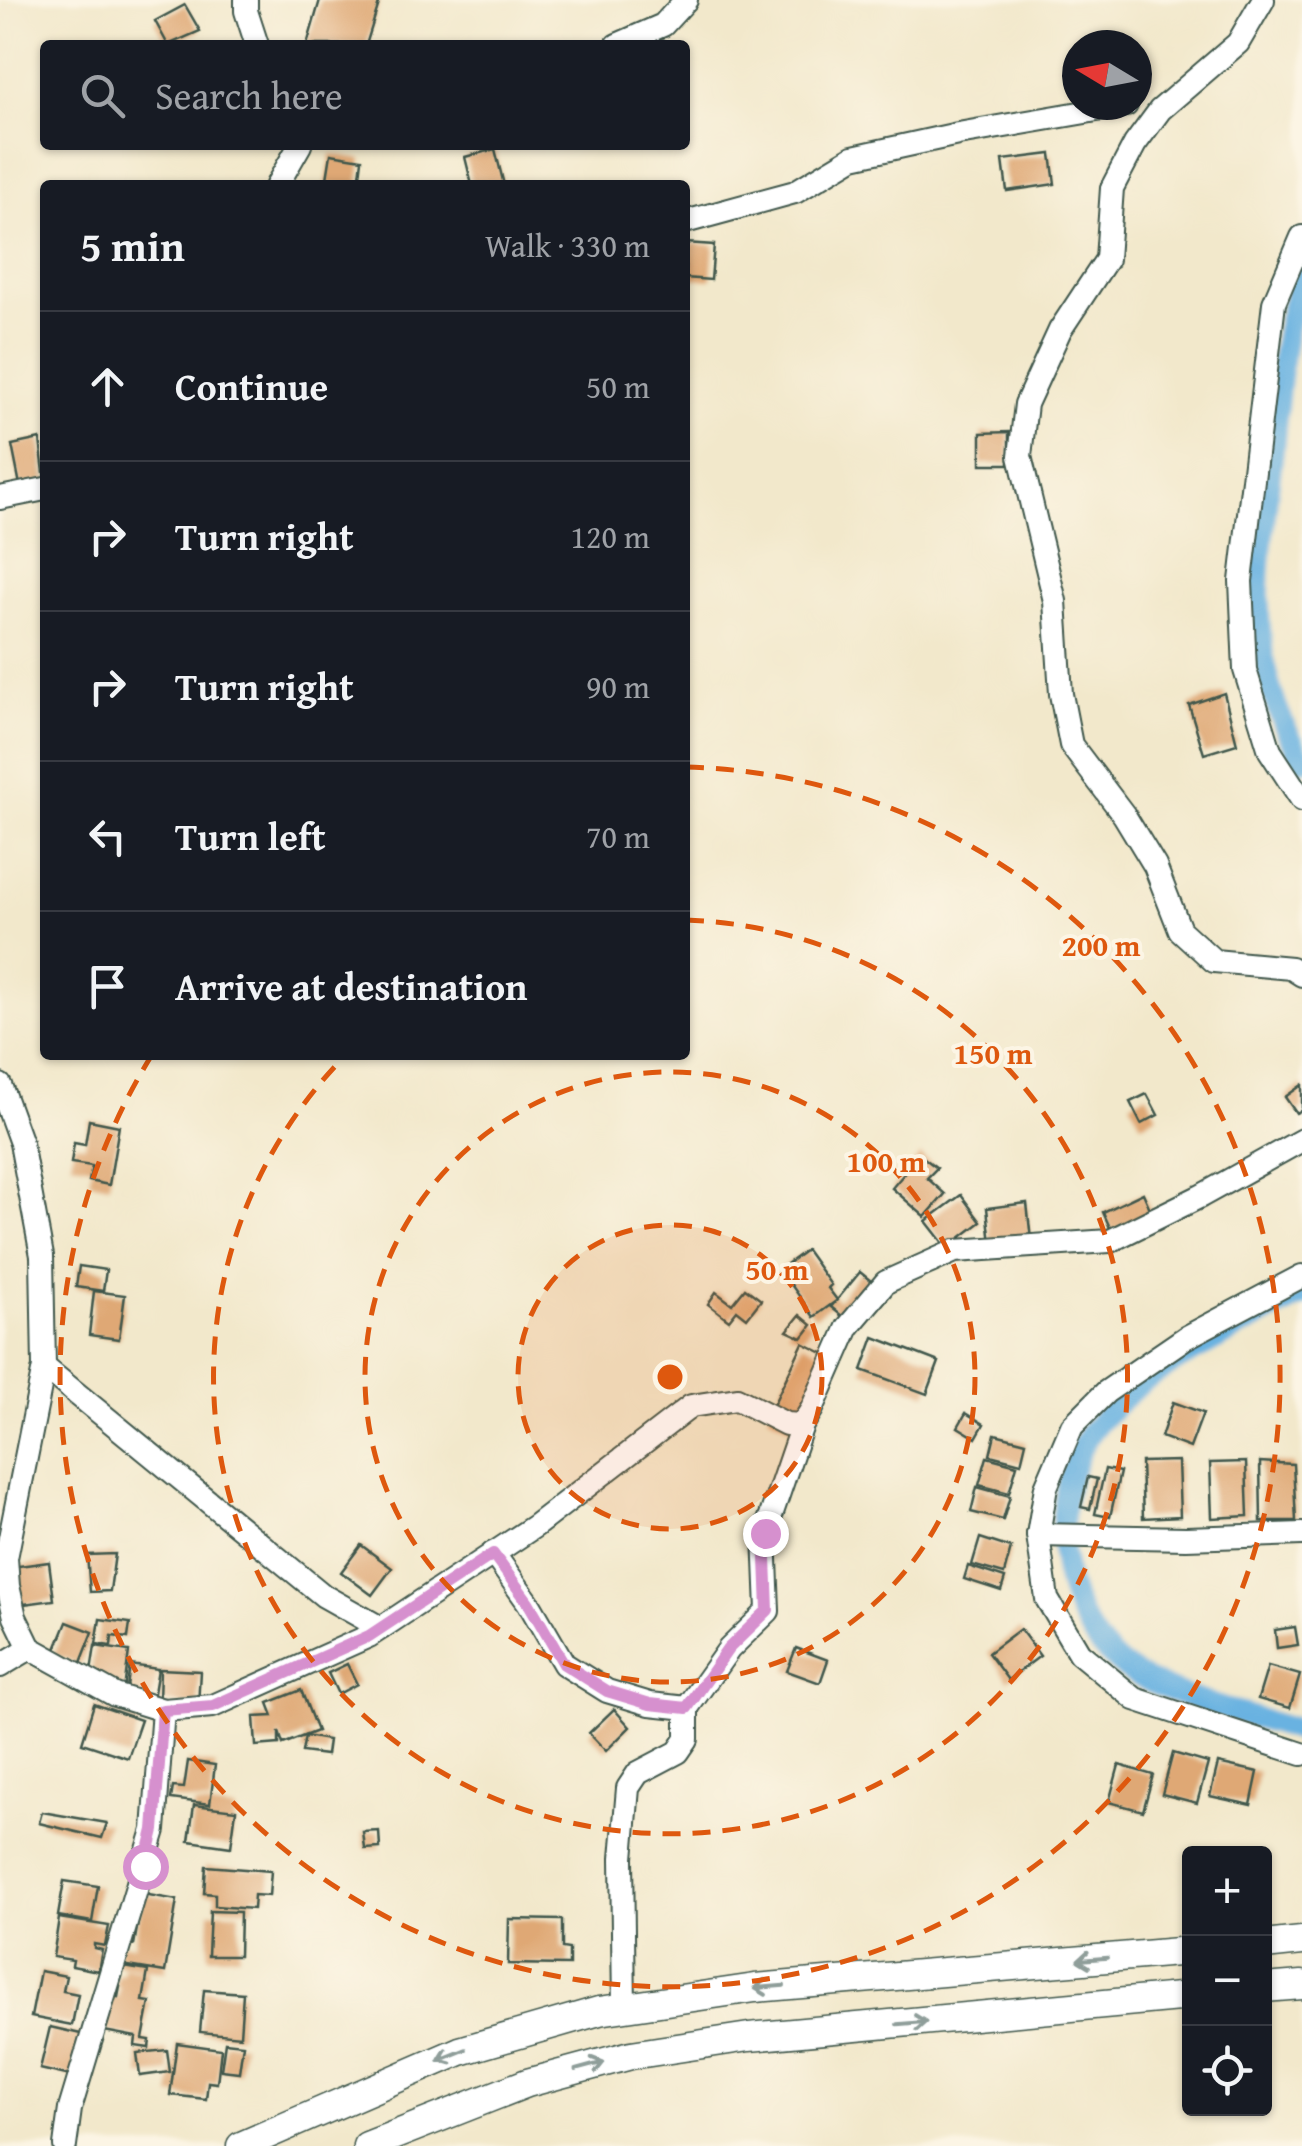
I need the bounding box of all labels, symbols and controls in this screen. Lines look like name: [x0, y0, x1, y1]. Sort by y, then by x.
north arrow: [1062, 30, 1152, 120]
search box: [40, 40, 690, 150]
text: Search here: [155, 67, 343, 123]
icon: search: [75, 68, 130, 123]
text: 5 min: [80, 215, 185, 276]
text: Walk · 330 m: [485, 222, 650, 269]
text: Continue: [175, 358, 328, 414]
icon: ahead: [80, 359, 135, 414]
text: 50 m: [586, 363, 650, 410]
text: Turn right: [175, 508, 354, 564]
icon: right: [80, 509, 135, 564]
text: 120 m: [571, 513, 650, 560]
text: Turn right: [175, 658, 354, 714]
icon: right: [80, 659, 135, 714]
text: 90 m: [586, 663, 650, 710]
text: Turn left: [175, 808, 326, 864]
icon: left: [80, 809, 135, 864]
text: 70 m: [586, 813, 650, 860]
text: 200 m: [1062, 923, 1141, 967]
text: Arrive at destination: [175, 958, 528, 1014]
icon: arrive: [80, 959, 135, 1014]
text: 150 m: [954, 1031, 1033, 1075]
text: 100 m: [847, 1139, 926, 1183]
text: 50 m: [745, 1247, 809, 1291]
centre of rings: [652, 1359, 688, 1395]
route end: [743, 1511, 789, 1557]
route start: [123, 1844, 169, 1890]
map controls: [1182, 1846, 1272, 2116]
button: +: [1182, 1846, 1272, 1936]
button: −: [1182, 1936, 1272, 2026]
one-way arrow: [1077, 1950, 1109, 1969]
one-way arrow: [753, 1978, 785, 1997]
one-way arrow: [895, 2014, 927, 2033]
button: locate: [1182, 2026, 1272, 2116]
one-way arrow: [437, 2048, 468, 2066]
one-way arrow: [574, 2055, 605, 2074]

